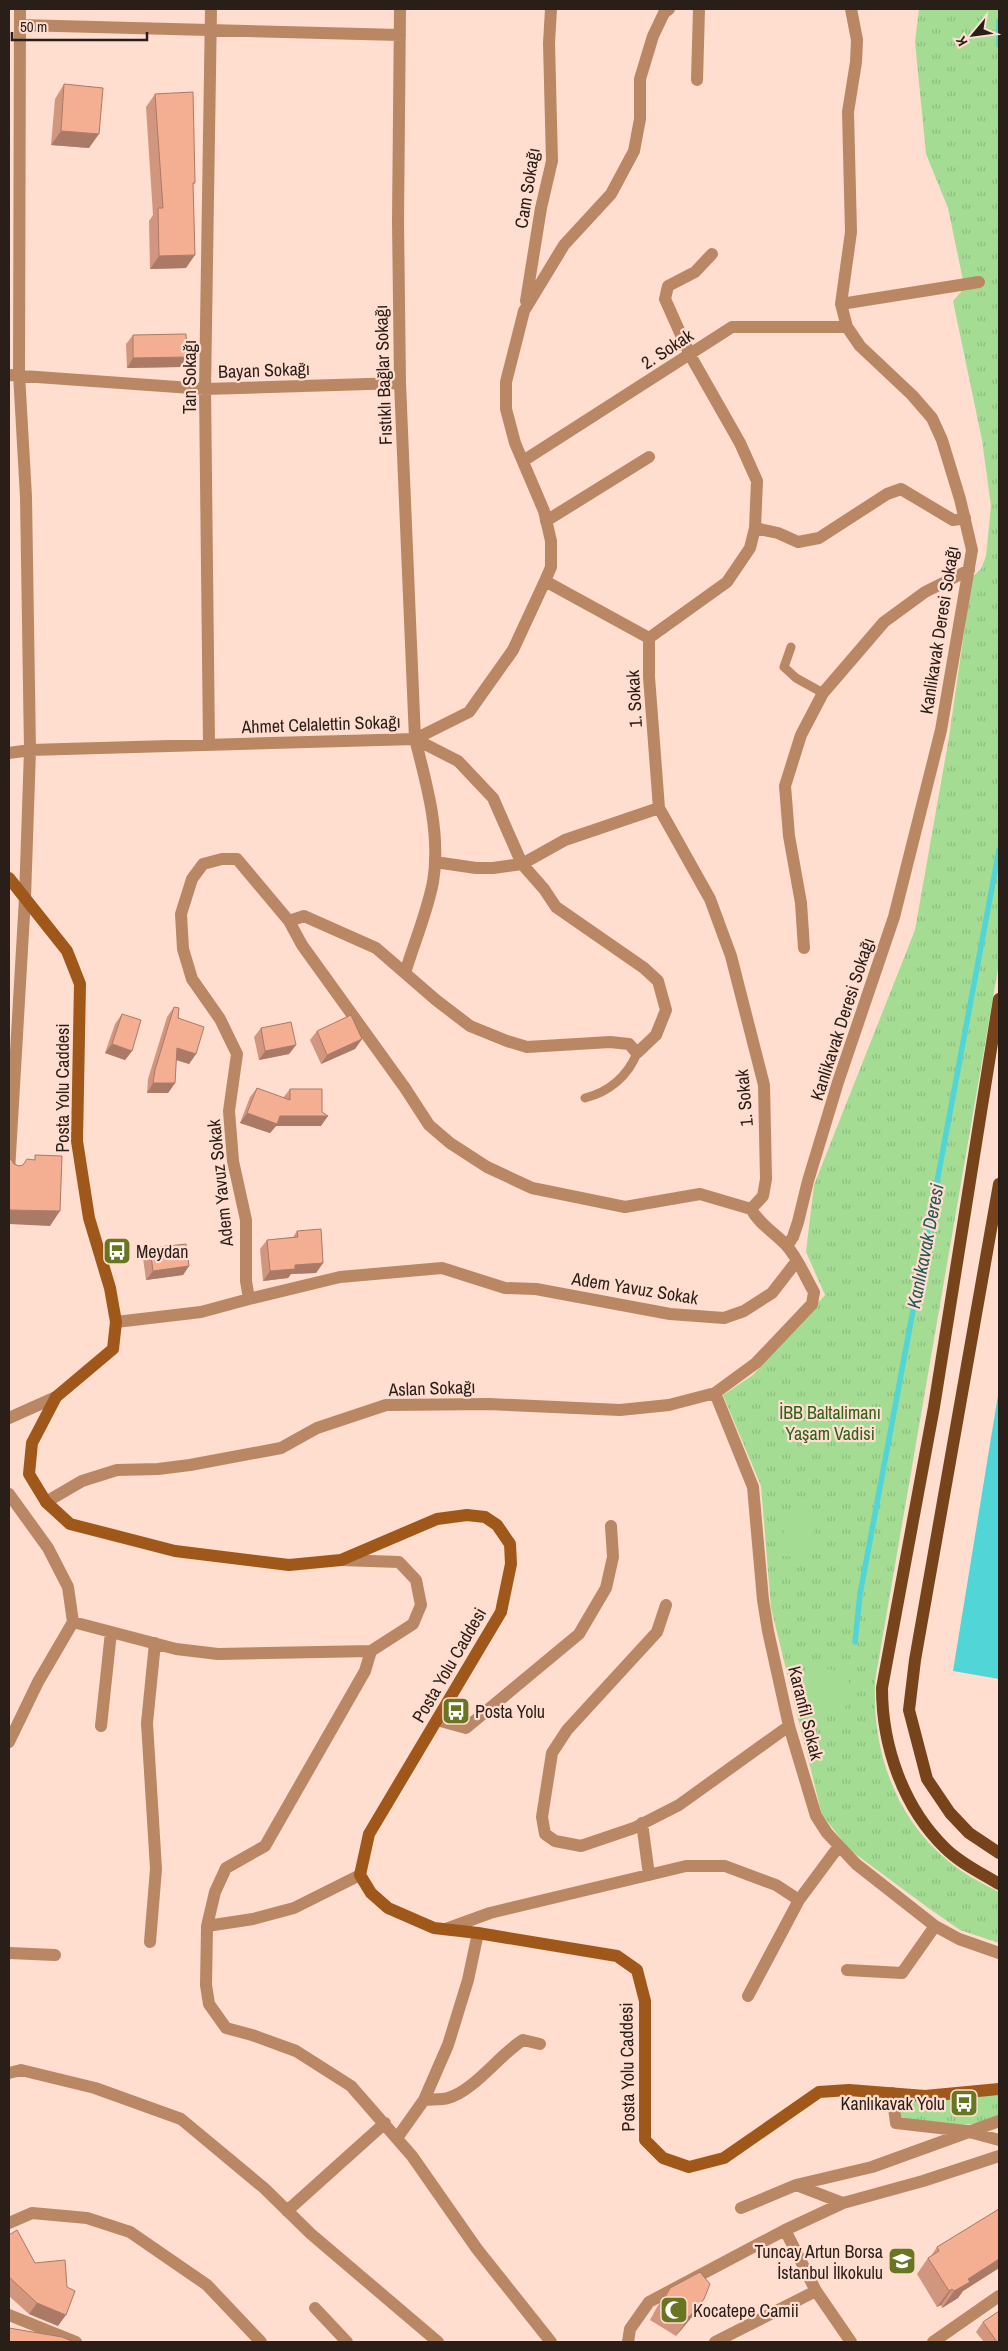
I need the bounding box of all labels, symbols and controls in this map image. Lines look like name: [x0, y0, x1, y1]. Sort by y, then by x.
scale bar: [12, 10, 148, 42]
north arrow: [948, 10, 998, 60]
text: 50 m: [20, 16, 47, 37]
text: K: [951, 33, 972, 49]
street label: Cam Sokağı: [508, 146, 546, 230]
street label: Fıstıklı Bağlar Sokağı: [368, 304, 398, 446]
street label: 2. Sokak: [636, 323, 698, 375]
street label: Tan Sokağı: [177, 340, 202, 414]
street label: Bayan Sokağı: [218, 356, 310, 384]
street label: Kanlikavak Deresi Sokağı: [913, 544, 965, 716]
street label: 1. Sokak: [620, 669, 648, 728]
street label: Ahmet Celalettin Sokağı: [240, 709, 401, 739]
street label: Kanlikavak Deresi Sokağı: [804, 934, 880, 1104]
street label: Posta Yolu Caddesi: [50, 1023, 75, 1153]
street label: 1. Sokak: [729, 1068, 759, 1128]
street label: Adem Yavuz Sokak: [201, 1118, 239, 1249]
water label: Kanlıkavak Deresi: [900, 1181, 950, 1311]
bus stop icon: Meydan: [102, 1236, 132, 1266]
place label: Meydan: [136, 1239, 189, 1264]
street label: Adem Yavuz Sokak: [569, 1266, 701, 1310]
street label: Aslan Sokağı: [387, 1374, 476, 1402]
park label: İBB Baltalimanı Yaşam Vadisi: [779, 1400, 881, 1446]
street label: Posta Yolu Caddesi: [406, 1603, 492, 1727]
street label: Karanfil Sokak: [782, 1663, 830, 1763]
bus stop icon: Posta Yolu: [441, 1696, 471, 1726]
place label: Posta Yolu: [475, 1699, 545, 1724]
street label: Posta Yolu Caddesi: [613, 2002, 641, 2132]
bus stop icon: Kanlıkavak Yolu: [949, 2088, 979, 2118]
place label: Kanlıkavak Yolu: [841, 2091, 945, 2116]
place label: Tuncay Artun Borsa İstanbul İlkokulu: [755, 2239, 883, 2285]
school or university icon: Tuncay Artun Borsa İstanbul İlkokulu: [887, 2246, 917, 2276]
mosque icon: Kocatepe Camii: [659, 2295, 689, 2325]
place label: Kocatepe Camii: [693, 2298, 799, 2323]

